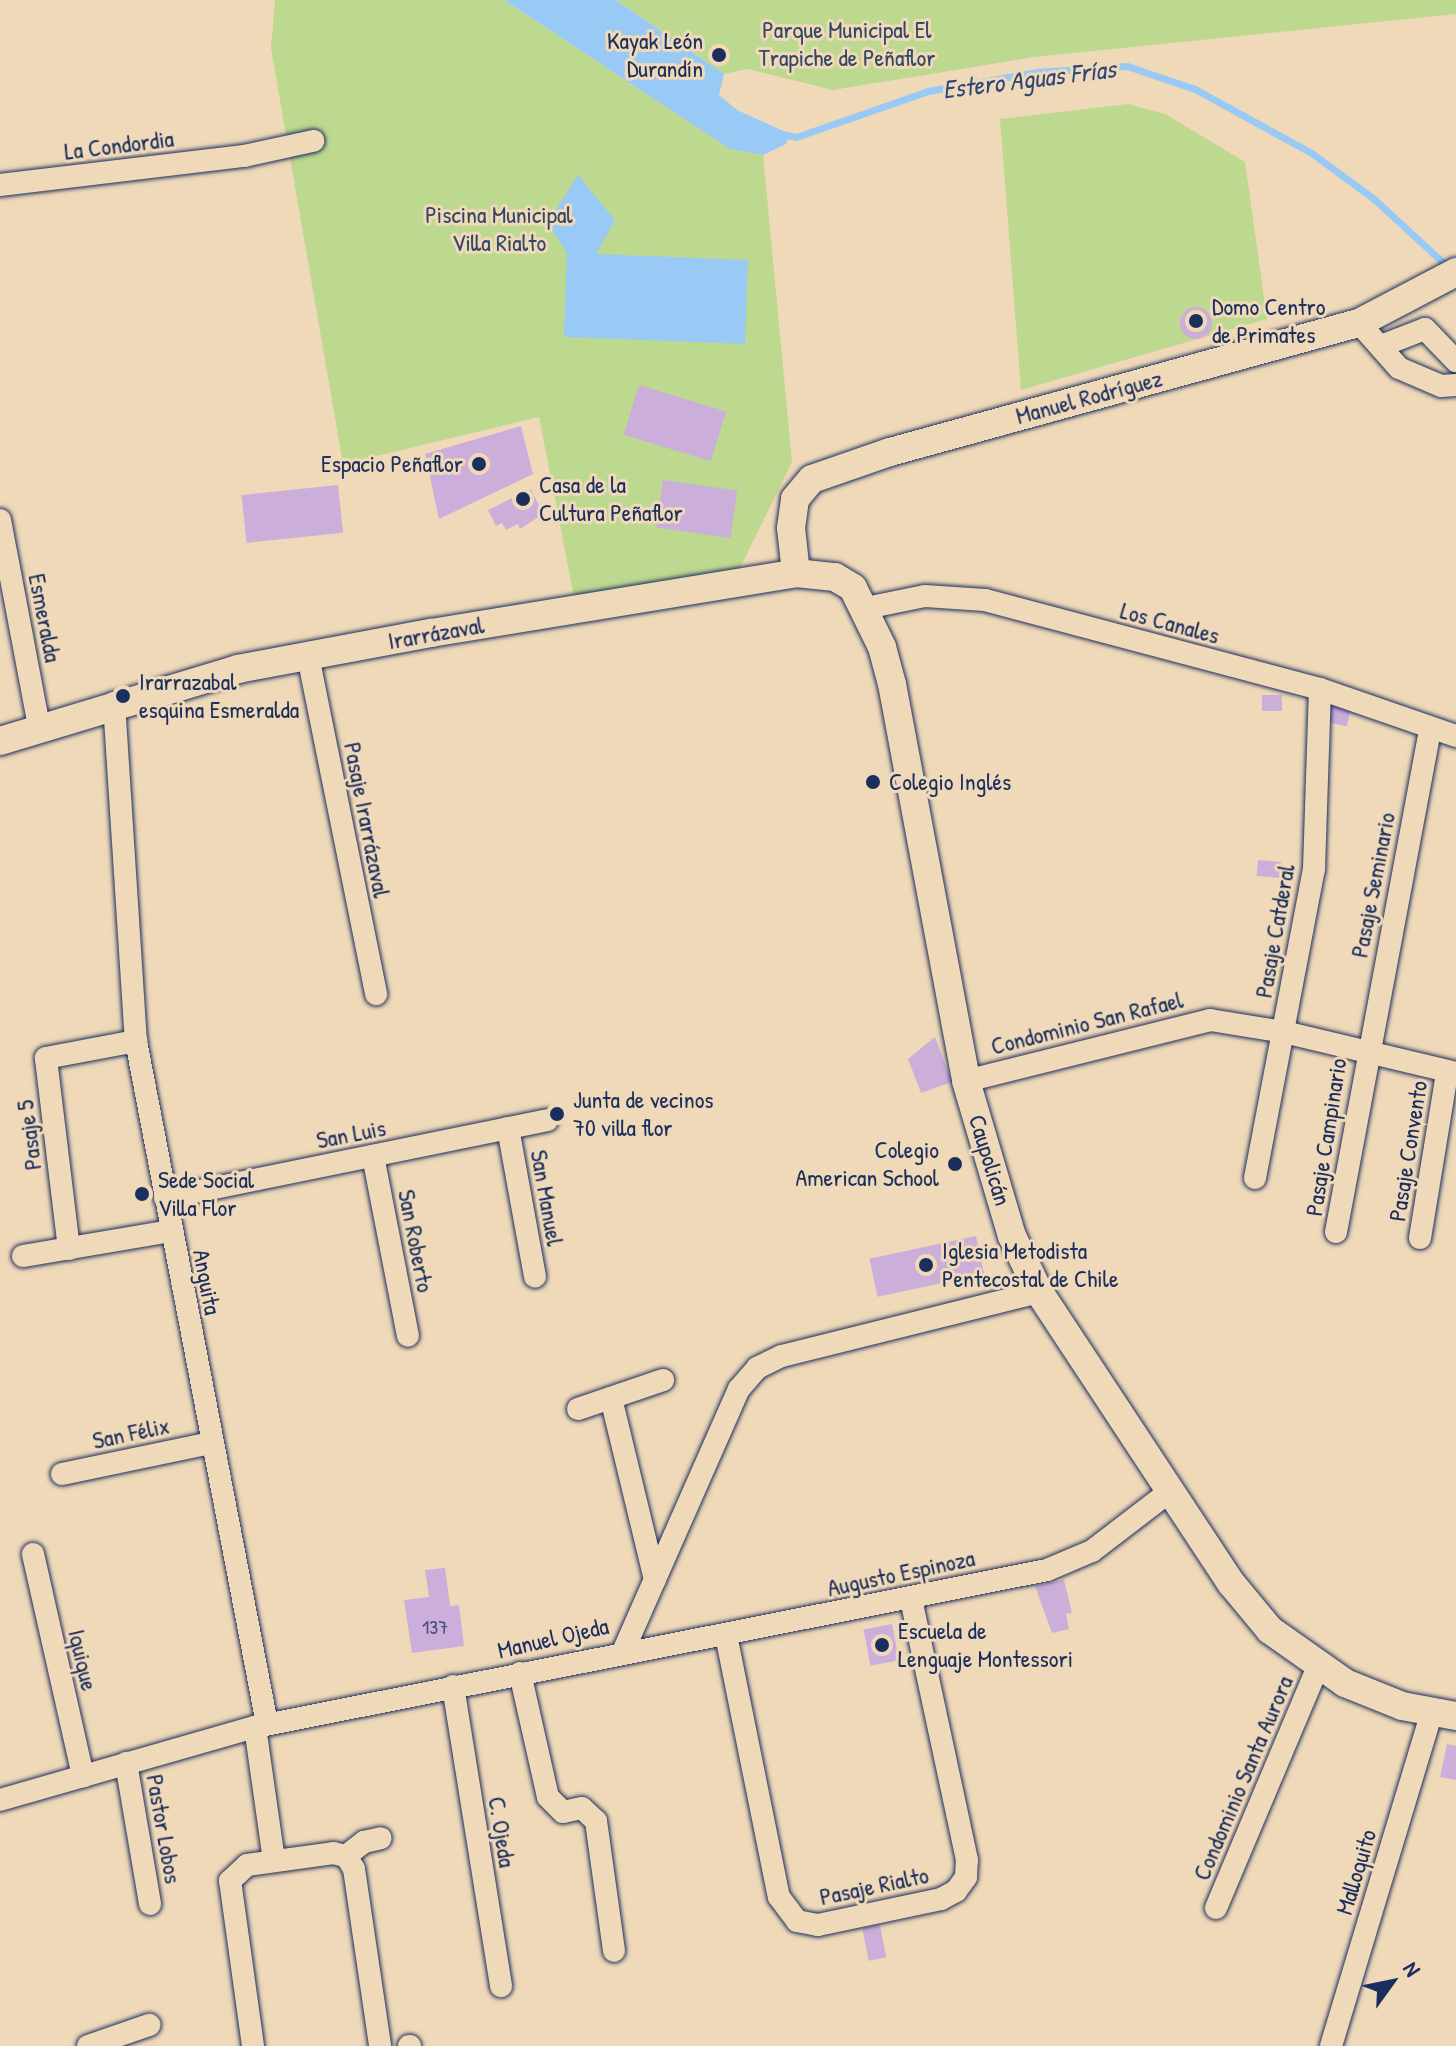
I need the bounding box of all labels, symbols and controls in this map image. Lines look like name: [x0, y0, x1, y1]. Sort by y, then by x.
park label: Parque Municipal El Trapiche de Peñaflor: [759, 16, 935, 72]
place label: Kayak León Durandín: [607, 27, 703, 83]
marker: Kayak León Durandín: [710, 46, 728, 64]
water label: Estero Aguas Frías: [941, 53, 1117, 105]
street label: La Condordia: [63, 124, 175, 166]
park label: Piscina Municipal Villa Rialto: [425, 201, 573, 257]
place label: Domo Centro de Primates: [1212, 293, 1325, 349]
marker: Domo Centro de Primates: [1187, 312, 1205, 330]
street label: Manuel Rodríguez: [1013, 364, 1165, 430]
place label: Espacio Peñaflor: [321, 450, 463, 478]
marker: Espacio Peñaflor: [470, 455, 488, 473]
place label: Casa de la Cultura Peñaflor: [539, 471, 683, 527]
marker: Casa de la Cultura Peñaflor: [514, 490, 532, 508]
street label: Esmeralda: [22, 571, 68, 665]
street label: Los Canales: [1117, 596, 1223, 650]
street label: Irarrázaval: [386, 610, 486, 656]
place label: Irarrazabal esquina Esmeralda: [139, 668, 299, 724]
marker: Irarrazabal esquina Esmeralda: [114, 687, 132, 705]
street label: Pasaje Irarrázaval: [338, 740, 396, 900]
place label: Colegio Inglés: [889, 768, 1011, 796]
marker: Colegio Inglés: [864, 773, 882, 791]
street label: Pasaje Seminario: [1345, 810, 1401, 960]
street label: Pasaje Catderal: [1249, 862, 1301, 1000]
street label: Condominio San Rafael: [988, 985, 1186, 1061]
street label: Pasaje Campinario: [1299, 1056, 1353, 1218]
street label: Pasaje Convento: [1383, 1079, 1433, 1223]
place label: Junta de vecinos 70 villa flor: [573, 1086, 714, 1142]
street label: Pasaje 5: [10, 1098, 48, 1172]
marker: Junta de vecinos 70 villa flor: [548, 1105, 566, 1123]
street label: Caupolicán: [963, 1111, 1017, 1209]
street label: San Luis: [314, 1113, 388, 1155]
place label: Colegio American School: [796, 1136, 939, 1192]
street label: San Manuel: [524, 1148, 570, 1248]
marker: Colegio American School: [946, 1155, 964, 1173]
place label: Sede Social Villa Flor: [158, 1166, 254, 1222]
marker: Sede Social Villa Flor: [133, 1185, 151, 1203]
street label: San Roberto: [392, 1187, 440, 1295]
place label: Iglesia Metodista Pentecostal de Chile: [942, 1237, 1119, 1293]
street label: Anguita: [187, 1247, 227, 1317]
marker: Iglesia Metodista Pentecostal de Chile: [917, 1256, 935, 1274]
street label: San Félix: [90, 1411, 172, 1455]
street label: Augusto Espinoza: [825, 1543, 977, 1603]
street label: Manuel Ojeda: [495, 1611, 611, 1665]
house number: 137: [422, 1614, 448, 1638]
place label: Escuela de Lenguaje Montessori: [898, 1617, 1073, 1673]
street label: Iquique: [62, 1627, 104, 1693]
marker: Escuela de Lenguaje Montessori: [873, 1636, 891, 1654]
street label: Condominio Santa Aurora: [1187, 1672, 1299, 1884]
street label: Pastor Lobos: [140, 1772, 188, 1886]
street label: C. Ojeda: [482, 1795, 522, 1869]
street label: Malloquito: [1329, 1826, 1383, 1918]
street label: Pasaje Rialto: [817, 1860, 931, 1912]
north arrow: [1352, 1942, 1432, 2022]
text: N: [1396, 1956, 1428, 1982]

